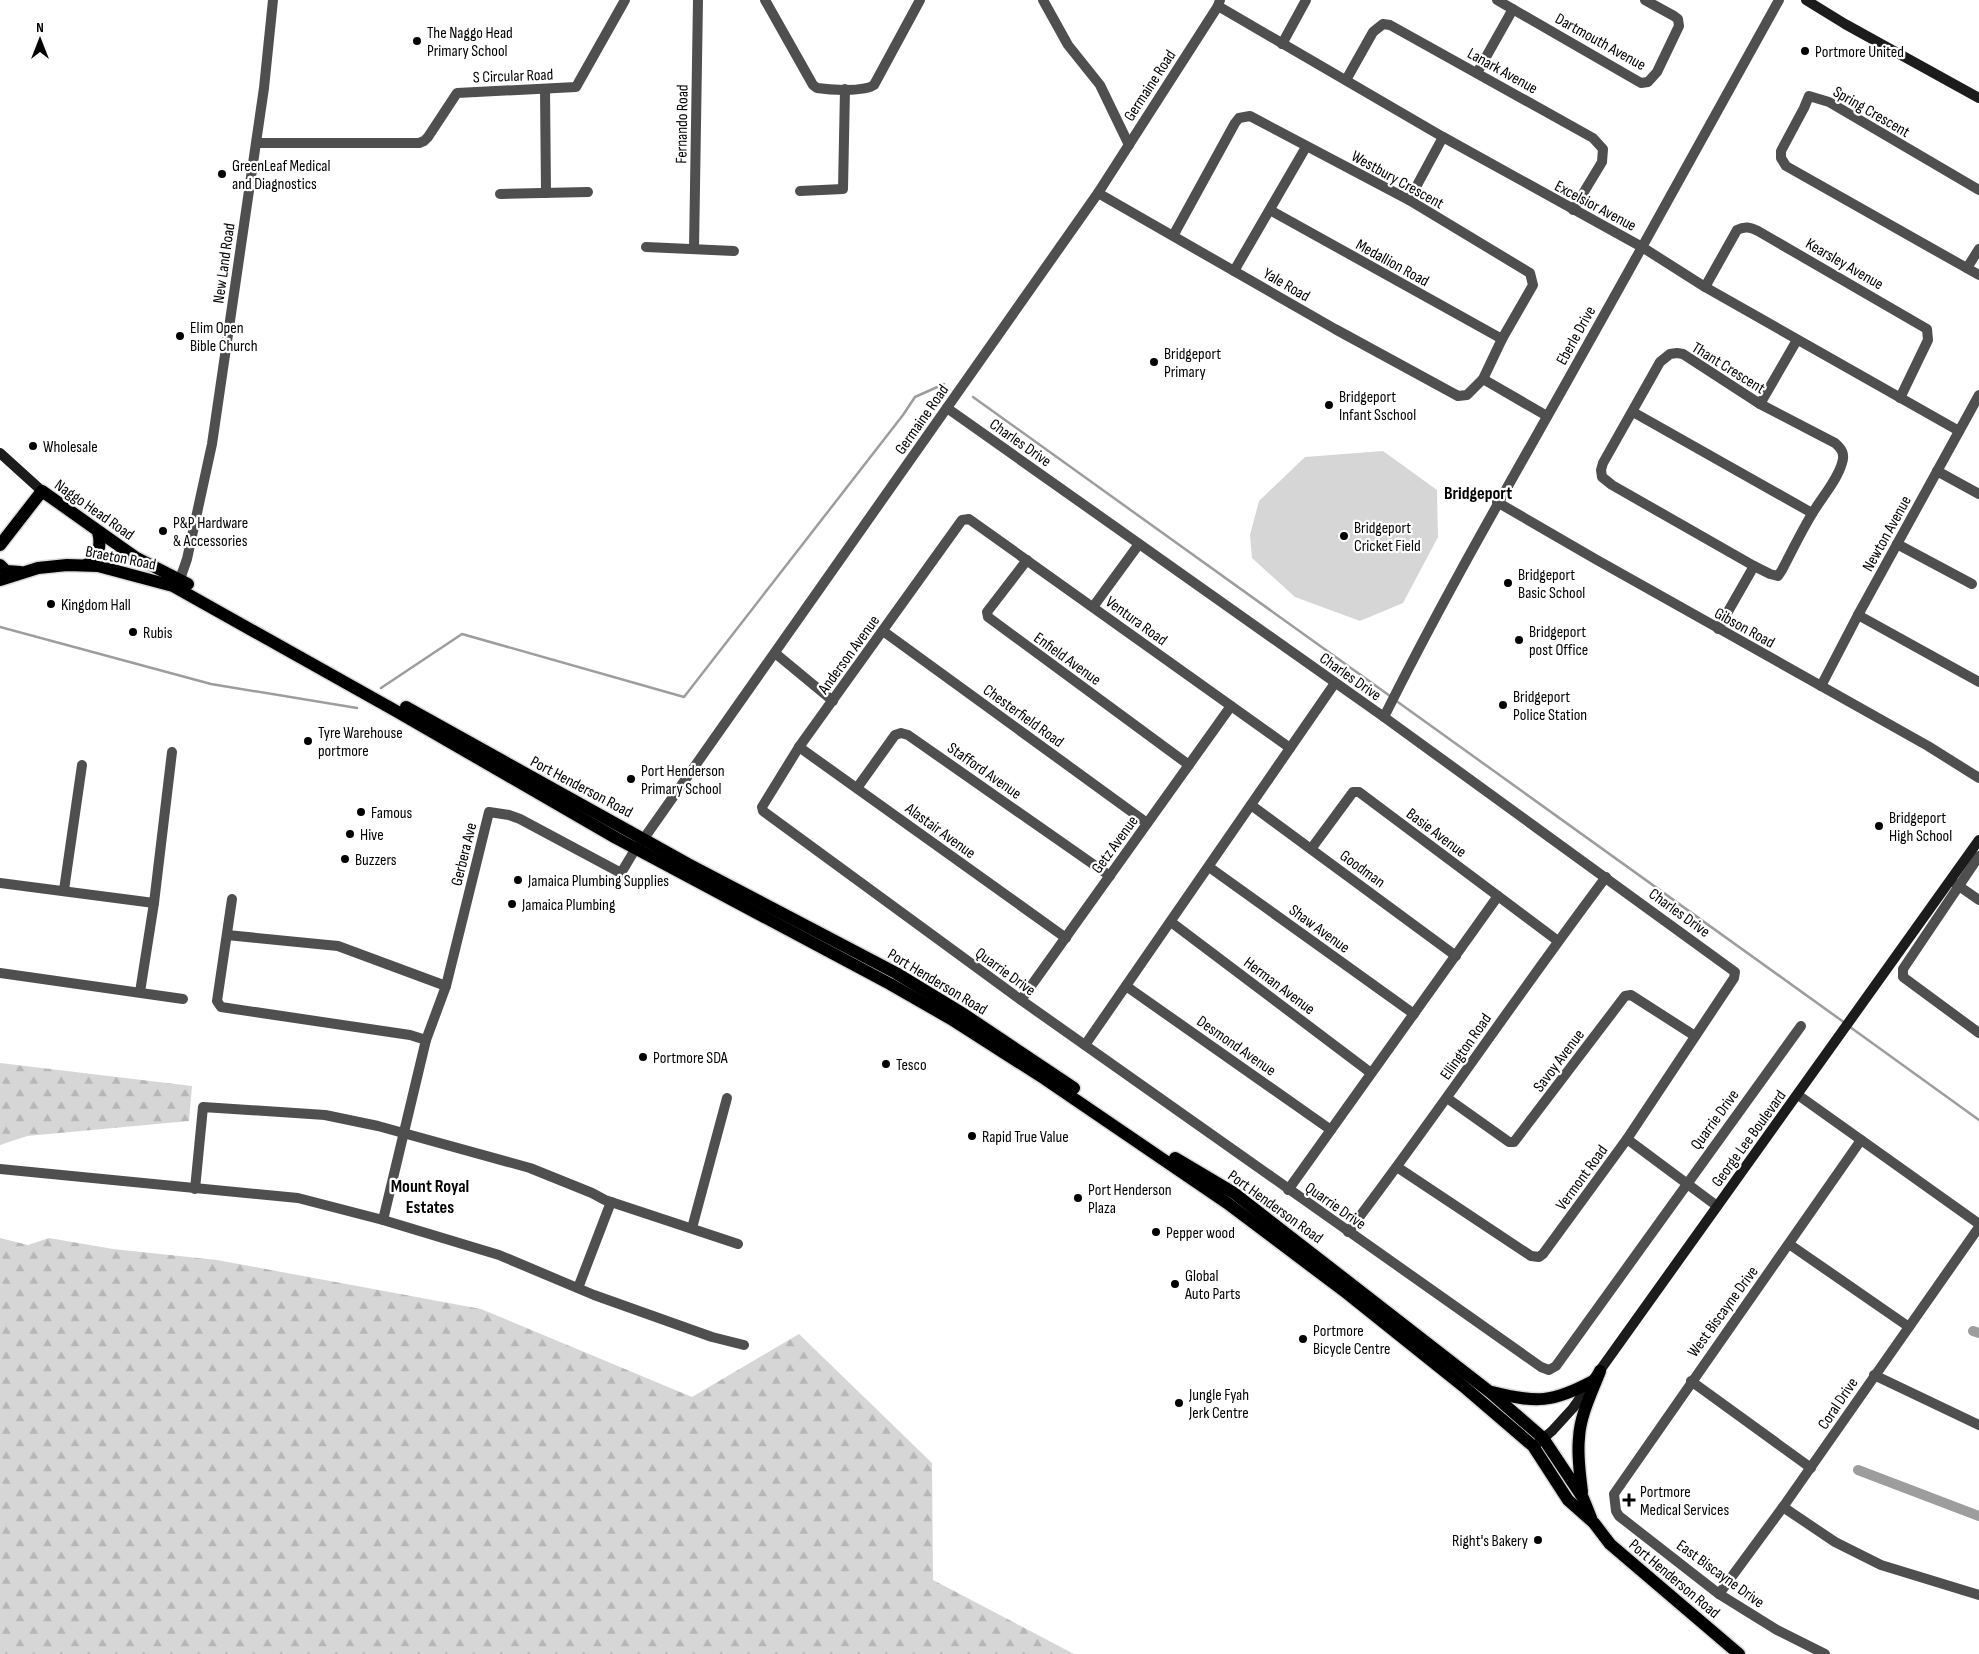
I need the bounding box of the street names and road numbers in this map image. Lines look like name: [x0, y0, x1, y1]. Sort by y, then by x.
street label: Dartmouth Avenue: [1552, 10, 1649, 75]
street label: Lanark Avenue: [1464, 44, 1541, 98]
street label: Germaine Road: [1120, 47, 1180, 125]
street label: S Circular Road: [473, 66, 554, 87]
street label: Spring Crescent: [1829, 83, 1913, 142]
street label: Fernando Road: [672, 84, 693, 164]
street label: Westbury Crescent: [1348, 147, 1447, 214]
street label: Excelsior Avenue: [1551, 177, 1639, 236]
street label: New Land Road: [209, 222, 240, 305]
street label: Kearsley Avenue: [1802, 234, 1887, 294]
street label: Medallion Road: [1352, 235, 1432, 291]
street label: Yale Road: [1260, 264, 1313, 306]
street label: Eberle Drive: [1552, 303, 1600, 368]
street label: Thant Crescent: [1688, 338, 1768, 398]
street label: Germaine Road: [891, 381, 953, 458]
street label: Charles Drive: [986, 415, 1055, 471]
street label: Naggo Head Road: [51, 476, 138, 545]
street label: Newton Avenue: [1859, 493, 1916, 575]
street label: Braeton Road: [84, 542, 158, 575]
street label: Ventura Road: [1102, 593, 1171, 650]
street label: Gibson Road: [1711, 604, 1778, 653]
street label: Anderson Avenue: [814, 612, 884, 699]
street label: Enfield Avenue: [1030, 629, 1104, 690]
street label: Charles Drive: [1316, 649, 1385, 705]
street label: Chesterfield Road: [979, 681, 1067, 752]
street label: Stafford Avenue: [943, 739, 1025, 804]
street label: Port Henderson Road: [527, 752, 636, 822]
street label: Alastair Avenue: [900, 799, 979, 863]
street label: Basie Avenue: [1402, 805, 1470, 862]
street label: Getz Avenue: [1088, 812, 1143, 877]
street label: Gerbera Ave: [447, 821, 481, 888]
street label: Goodman: [1336, 846, 1388, 892]
street label: Charles Drive: [1645, 885, 1713, 942]
street label: Shaw Avenue: [1285, 901, 1353, 958]
street label: Quarrie Drive: [971, 944, 1039, 1000]
street label: Port Henderson Road: [884, 945, 991, 1020]
street label: Herman Avenue: [1240, 953, 1318, 1019]
street label: Ellington Road: [1437, 1010, 1496, 1084]
street label: Desmond Avenue: [1193, 1012, 1279, 1080]
street label: Savoy Avenue: [1530, 1026, 1589, 1096]
street label: Quarrie Drive: [1687, 1086, 1743, 1154]
street label: George Lee Boulevard: [1708, 1087, 1791, 1191]
street label: Vermont Road: [1552, 1142, 1612, 1214]
street label: Port Henderson Road: [1224, 1166, 1326, 1248]
street label: Quarrie Drive: [1301, 1178, 1369, 1234]
street label: West Biscayne Drive: [1684, 1263, 1763, 1361]
street label: Coral Drive: [1814, 1374, 1862, 1433]
street label: Port Henderson Road: [1625, 1536, 1723, 1623]
street label: East Biscayne Drive: [1673, 1536, 1768, 1612]

